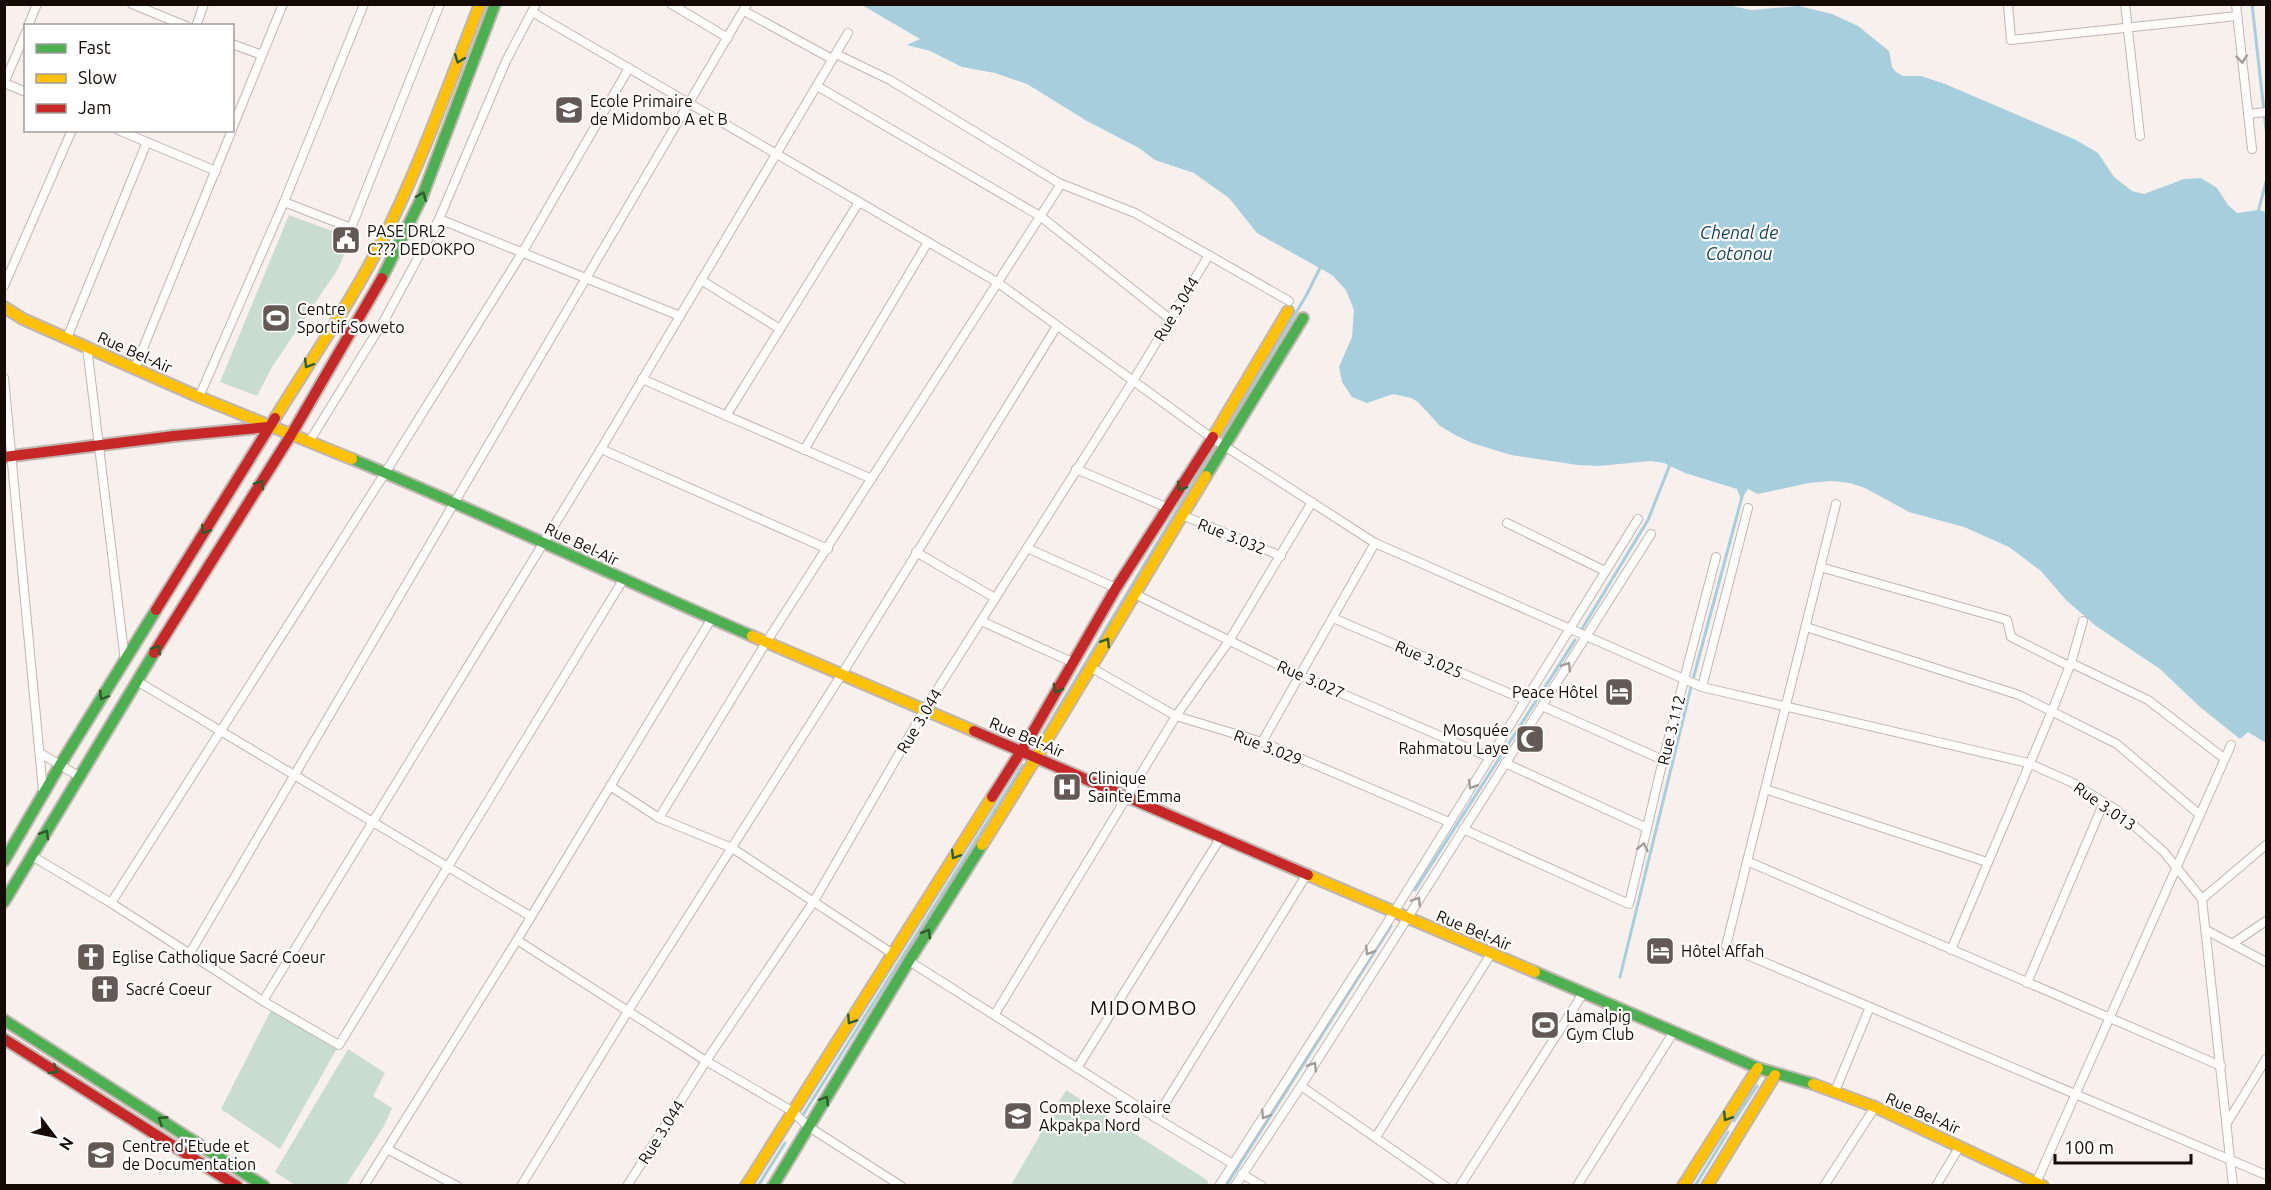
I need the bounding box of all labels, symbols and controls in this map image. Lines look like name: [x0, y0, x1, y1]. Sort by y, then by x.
legend: [24, 24, 234, 132]
text: Fast: [78, 37, 111, 57]
one-way arrow: [453, 53, 466, 64]
one-way arrow: [2235, 55, 2248, 64]
text: Slow: [78, 67, 117, 87]
place label: Ecole Primaire de Midombo A et B: [590, 92, 728, 128]
school or university icon: Ecole Primaire de Midombo A et B: [553, 94, 585, 126]
text: Jam: [78, 97, 112, 117]
one-way arrow: [415, 191, 427, 202]
place label: PASE DRL2 C??? DEDOKPO: [367, 222, 475, 258]
water label: Chenal de Cotonou: [1700, 222, 1778, 263]
public building icon: PASE DRL2 C??? DEDOKPO: [330, 224, 362, 256]
street label: Rue 3.044: [1150, 274, 1202, 344]
place label: Centre Sportif Soweto: [297, 300, 405, 336]
sports icon: Centre Sportif Soweto: [260, 302, 292, 334]
street label: Rue Bel-Air: [95, 328, 175, 376]
one-way arrow: [304, 358, 316, 368]
one-way arrow: [253, 480, 265, 490]
one-way arrow: [1176, 481, 1188, 491]
street label: Rue 3.032: [1195, 514, 1269, 558]
street label: Rue Bel-Air: [542, 519, 622, 569]
one-way arrow: [201, 524, 213, 534]
street label: Rue 3.025: [1393, 637, 1465, 681]
one-way arrow: [1098, 638, 1110, 648]
one-way arrow: [150, 645, 161, 656]
street label: Rue 3.027: [1275, 656, 1347, 702]
one-way arrow: [1560, 662, 1571, 673]
hotel icon: Peace Hôtel: [1603, 676, 1635, 708]
one-way arrow: [1053, 683, 1064, 693]
place label: Peace Hôtel: [1512, 683, 1598, 701]
street label: Rue 3.044: [893, 686, 945, 756]
one-way arrow: [99, 689, 110, 700]
street label: Rue 3.112: [1654, 693, 1688, 767]
street label: Rue Bel-Air: [987, 713, 1067, 761]
place label: Mosquée Rahmatou Laye: [1398, 721, 1509, 757]
mosque icon: Mosquée Rahmatou Laye: [1514, 723, 1546, 755]
street label: Rue 3.029: [1231, 726, 1305, 768]
place label: Clinique Sainte Emma: [1088, 769, 1181, 805]
hospital icon: Clinique Sainte Emma: [1051, 771, 1083, 803]
street label: Rue 3.013: [2070, 778, 2140, 834]
one-way arrow: [1468, 779, 1480, 789]
one-way arrow: [38, 830, 50, 840]
one-way arrow: [1635, 843, 1648, 853]
one-way arrow: [952, 849, 963, 860]
one-way arrow: [1409, 897, 1421, 907]
street label: Rue Bel-Air: [1434, 906, 1514, 954]
one-way arrow: [919, 929, 931, 939]
hotel icon: Hôtel Affah: [1644, 935, 1676, 967]
church icon: Eglise Catholique Sacré Coeur: [75, 941, 107, 973]
place label: Hôtel Affah: [1681, 942, 1764, 960]
one-way arrow: [1365, 944, 1376, 955]
place label: Eglise Catholique Sacré Coeur: [112, 948, 325, 966]
church icon: Sacré Coeur: [89, 973, 121, 1005]
place label: Sacré Coeur: [126, 980, 212, 998]
district label: MIDOMBO: [1090, 996, 1198, 1019]
place label: Lamalpig Gym Club: [1566, 1007, 1634, 1043]
sports icon: Lamalpig Gym Club: [1529, 1009, 1561, 1041]
one-way arrow: [846, 1014, 858, 1024]
one-way arrow: [48, 1062, 58, 1074]
one-way arrow: [1306, 1062, 1317, 1073]
street label: Rue Bel-Air: [1883, 1089, 1963, 1137]
one-way arrow: [818, 1096, 830, 1106]
street label: Rue 3.044: [634, 1097, 688, 1167]
place label: Complexe Scolaire Akpakpa Nord: [1039, 1098, 1171, 1134]
school or university icon: Complexe Scolaire Akpakpa Nord: [1002, 1100, 1034, 1132]
north arrow: [24, 1106, 84, 1166]
one-way arrow: [1260, 1109, 1272, 1119]
one-way arrow: [1722, 1111, 1734, 1121]
one-way arrow: [158, 1116, 168, 1128]
scale bar: [2055, 1127, 2192, 1165]
text: N: [56, 1134, 78, 1154]
place label: Centre d'Etude et de Documentation: [122, 1137, 256, 1173]
text: 100 m: [2064, 1137, 2114, 1157]
school or university icon: Centre d'Etude et de Documentation: [85, 1139, 117, 1171]

